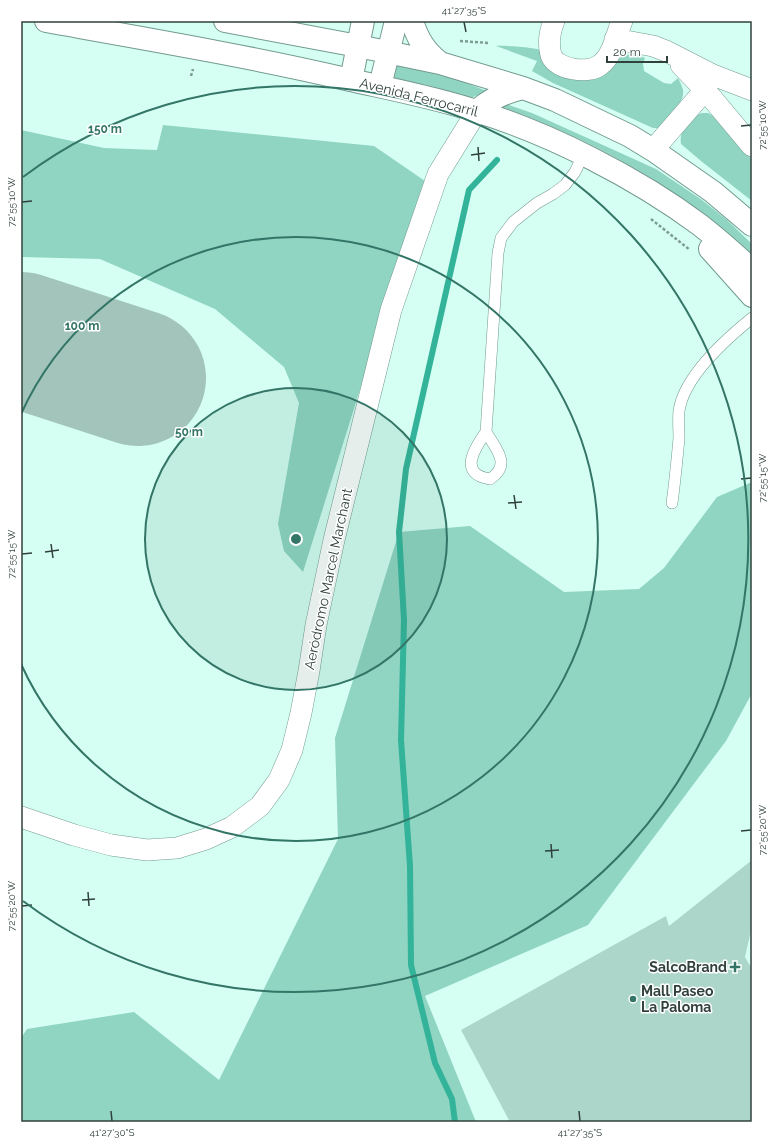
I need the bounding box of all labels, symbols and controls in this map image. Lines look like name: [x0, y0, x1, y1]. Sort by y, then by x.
text: 41°27'35"S: [442, 5, 486, 16]
scale bar: [607, 38, 667, 64]
text: 20 m: [613, 45, 641, 59]
street label: Avenida Ferrocarril: [358, 75, 480, 120]
text: 72°55'10"W: [757, 100, 768, 150]
text: 150 m: [88, 122, 122, 136]
text: 72°55'10"W: [6, 177, 17, 227]
text: 100 m: [65, 319, 99, 333]
text: 50 m: [175, 425, 203, 439]
text: 72°55'15"W: [757, 453, 768, 502]
street label: Aeródromo Marcel Marchant: [301, 487, 355, 671]
text: 72°55'15"W: [6, 529, 17, 578]
centre of rings: [289, 532, 303, 546]
text: 72°55'20"W: [757, 804, 768, 855]
text: 72°55'20"W: [6, 880, 17, 931]
place label: SalcoBrand: [649, 959, 727, 975]
marker: SalcoBrand: [730, 962, 740, 972]
place label: Mall Paseo La Paloma: [641, 983, 714, 1015]
marker: Mall Paseo La Paloma: [628, 994, 638, 1004]
text: 41°27'30"S: [89, 1127, 135, 1138]
text: 41°27'35"S: [558, 1127, 602, 1138]

